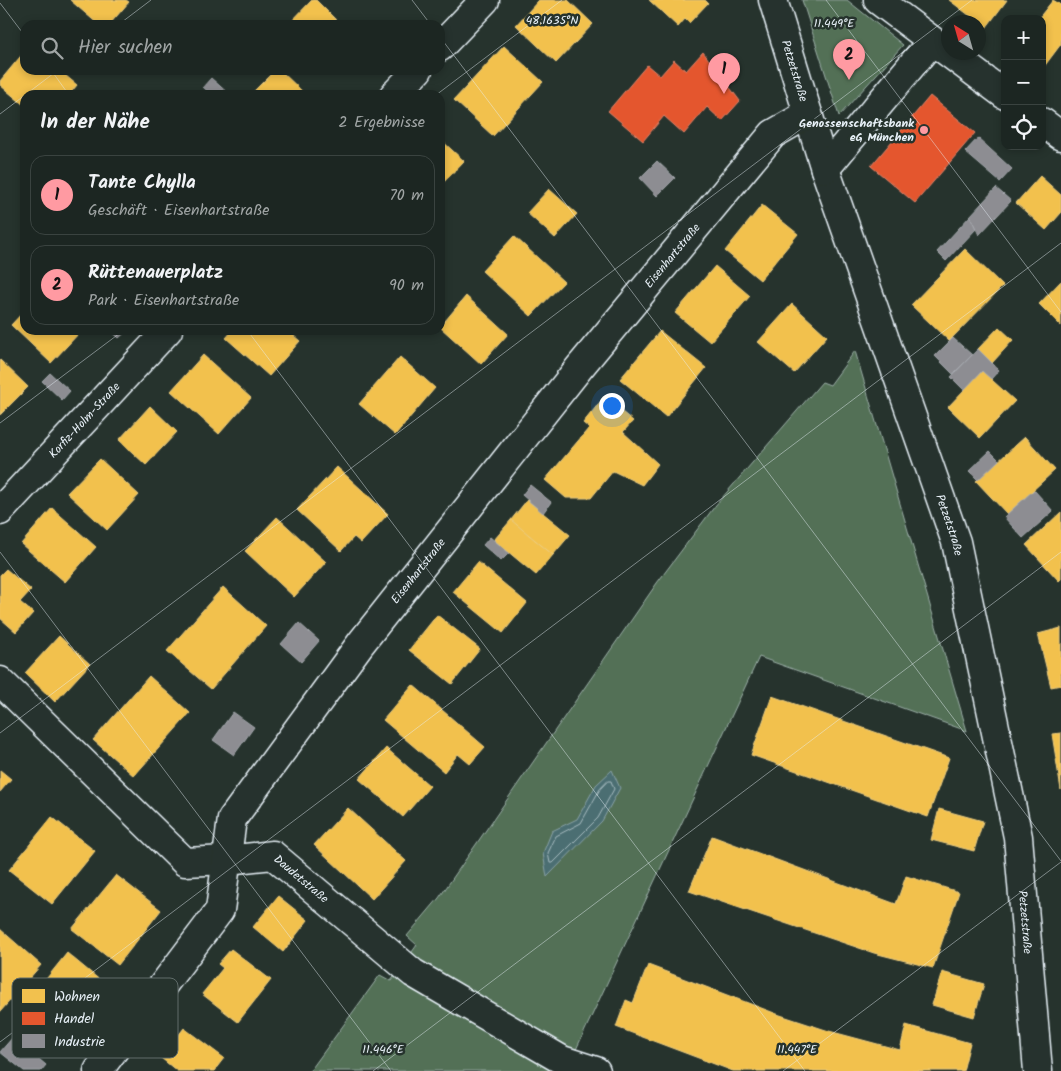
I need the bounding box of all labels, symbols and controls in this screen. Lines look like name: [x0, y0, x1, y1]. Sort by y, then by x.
text: 48.1635°N: [526, 11, 578, 30]
text: 11.449°E: [814, 14, 855, 33]
north arrow: [941, 15, 986, 60]
map controls: [1001, 15, 1046, 150]
button: +: [1001, 15, 1046, 60]
search box: [20, 20, 445, 75]
text: Hier suchen: [78, 33, 172, 63]
icon: search: [38, 34, 66, 62]
street label: Petzetstraße: [776, 37, 813, 105]
pin: 2: [833, 39, 865, 80]
pin: 1: [708, 53, 740, 94]
button: −: [1001, 60, 1046, 105]
button: locate: [1001, 105, 1046, 150]
text: In der Nähe: [40, 106, 150, 139]
text: 2 Ergebnisse: [338, 110, 425, 135]
place label: Genossenschaftsbank eG München: [799, 114, 915, 147]
marker: Genossenschaftsbank eG München: [918, 124, 930, 136]
text: Tante Chylla: [88, 168, 196, 198]
text: 1: [55, 183, 59, 208]
text: 70 m: [389, 183, 424, 208]
text: Geschäft · Eisenhartstraße: [88, 198, 270, 223]
street label: Eisenhartstraße: [640, 218, 705, 292]
text: Rüttenauerplatz: [88, 258, 223, 288]
text: 2: [52, 273, 62, 298]
text: 90 m: [389, 273, 424, 298]
text: Park · Eisenhartstraße: [88, 288, 239, 313]
street label: Korfiz-Holm-Straße: [44, 377, 125, 463]
your location: [599, 393, 625, 419]
street label: Petzetstraße: [930, 492, 968, 558]
street label: Eisenhartstraße: [386, 533, 451, 608]
street label: Daudetstraße: [269, 850, 333, 908]
street label: Petzetstraße: [1013, 890, 1038, 955]
legend: [12, 978, 178, 1058]
text: Wohnen: [54, 986, 100, 1008]
text: Handel: [54, 1008, 95, 1030]
text: Industrie: [54, 1031, 106, 1053]
text: 11.446°E: [362, 1040, 405, 1059]
text: 11.447°E: [777, 1040, 818, 1059]

